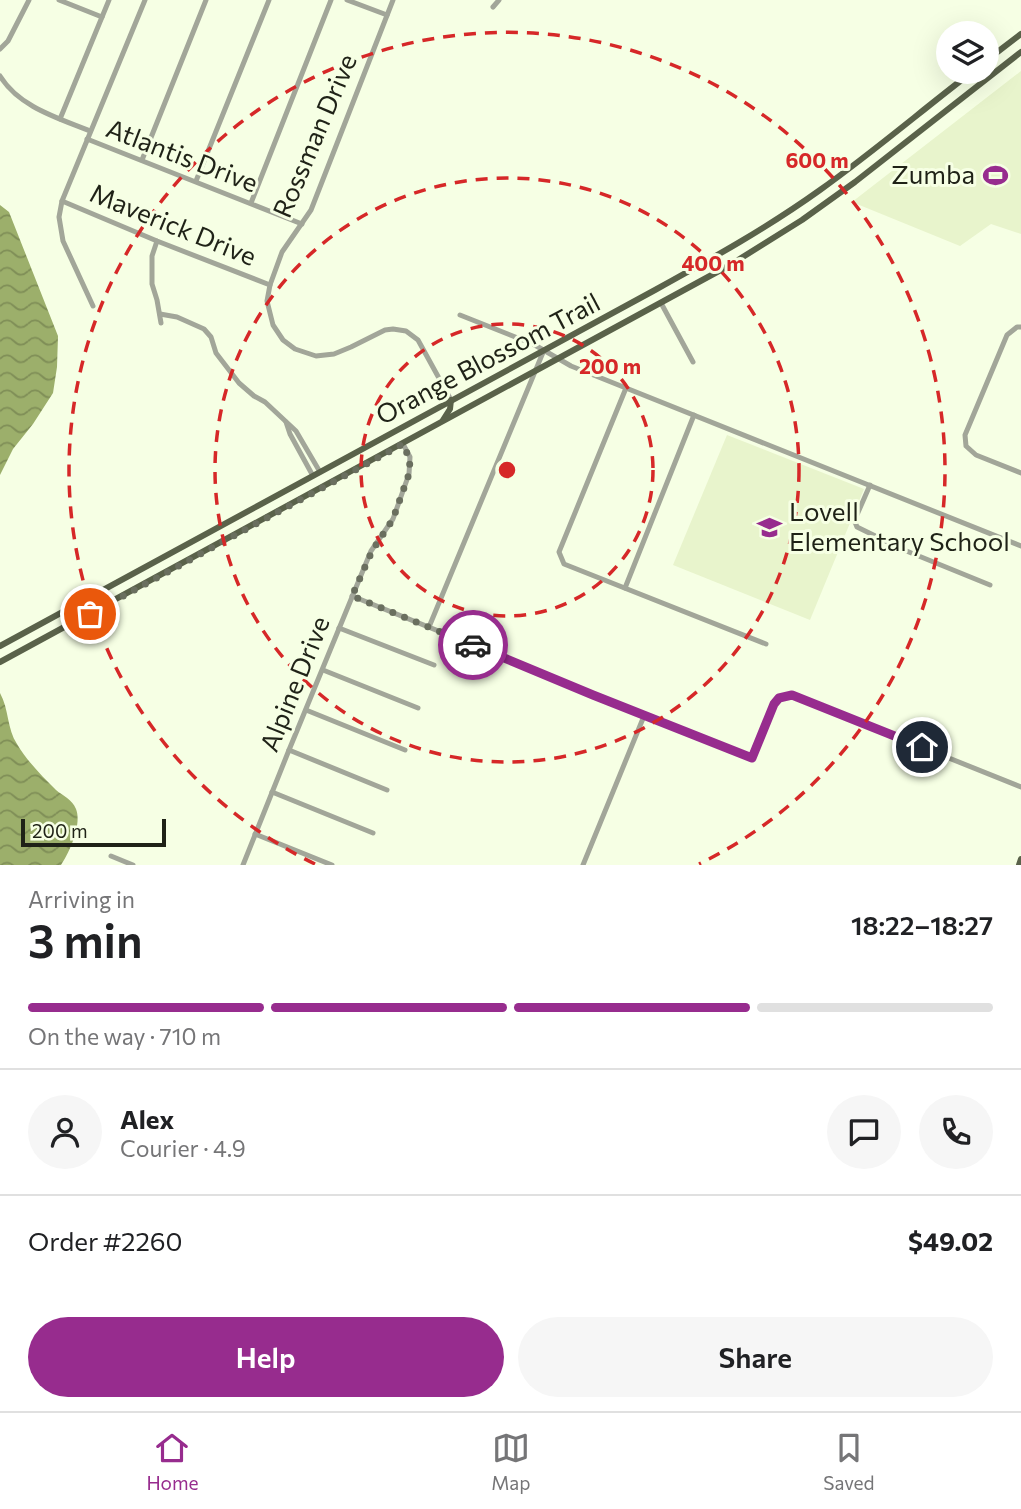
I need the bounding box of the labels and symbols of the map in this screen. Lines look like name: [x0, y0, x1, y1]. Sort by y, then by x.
street label: Rossman Drive: [265, 49, 362, 222]
street label: Atlantis Drive: [102, 112, 263, 198]
text: 600 m: [785, 147, 849, 172]
place label: Zumba: [891, 158, 975, 189]
sports icon: Zumba: [981, 161, 1009, 189]
street label: Maverick Drive: [86, 176, 261, 271]
text: 400 m: [681, 250, 745, 275]
street label: Orange Blossom Trail: [370, 285, 605, 430]
text: 200 m: [579, 353, 641, 378]
centre of rings: [495, 458, 519, 482]
place label: Lovell Elementary School: [789, 495, 1010, 556]
school or university icon: Lovell Elementary School: [755, 513, 783, 541]
pin: [60, 584, 120, 644]
courier: [438, 610, 508, 680]
street label: Alpine Drive: [252, 611, 335, 756]
pin: [892, 717, 952, 777]
scale bar: [21, 816, 166, 848]

